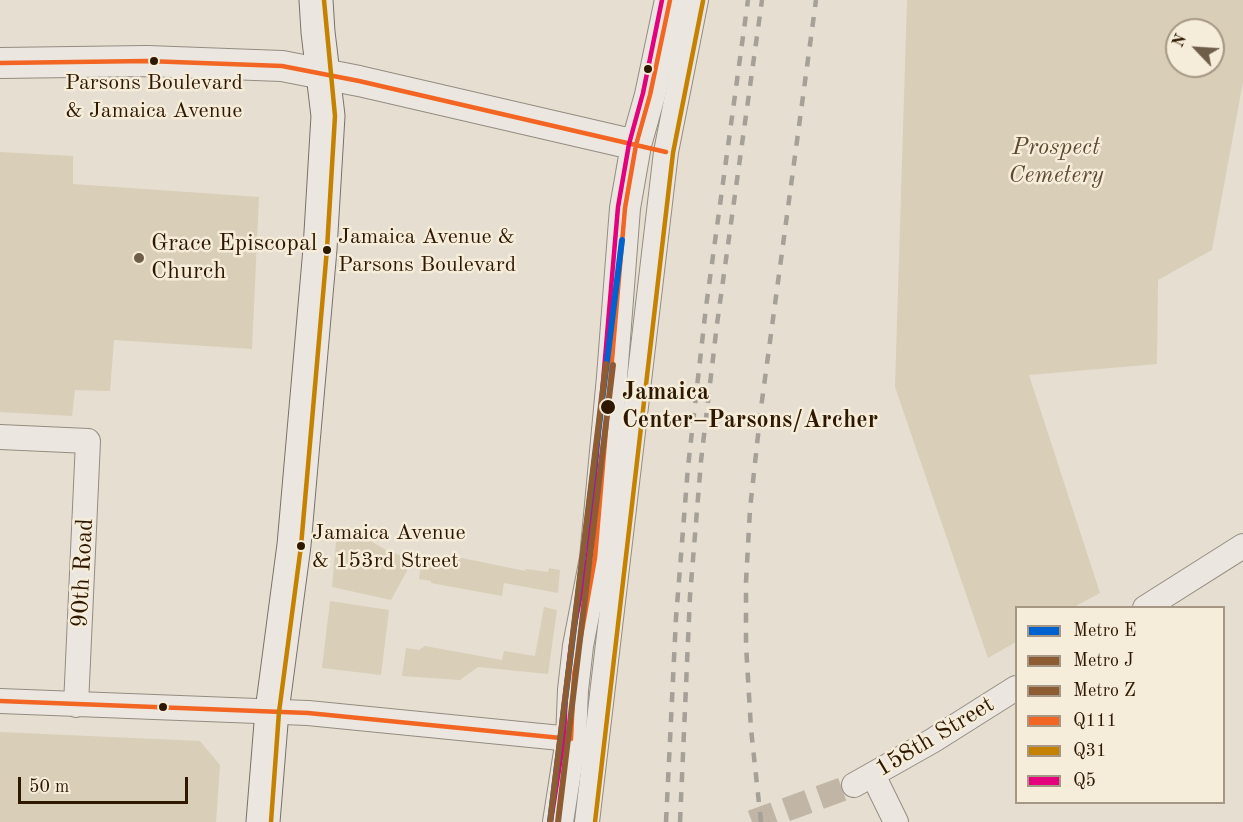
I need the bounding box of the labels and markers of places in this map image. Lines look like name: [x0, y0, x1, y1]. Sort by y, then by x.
marker: Parsons Boulevard & Jamaica Avenue: [148, 55, 160, 67]
unlabelled marker: [642, 63, 654, 75]
place label: Parsons Boulevard & Jamaica Avenue: [65, 70, 243, 122]
place label: Jamaica Avenue & Parsons Boulevard: [338, 224, 516, 276]
place label: Grace Episcopal Church: [151, 230, 317, 286]
marker: Jamaica Avenue & Parsons Boulevard: [321, 244, 333, 256]
marker: Grace Episcopal Church: [132, 251, 146, 265]
place label: Jamaica Center–Parsons/Archer: [622, 379, 878, 435]
marker: Jamaica Center–Parsons/Archer: [599, 398, 617, 416]
place label: Jamaica Avenue & 153rd Street: [312, 520, 466, 572]
marker: Jamaica Avenue & 153rd Street: [295, 540, 307, 552]
unlabelled marker: [157, 701, 169, 713]

